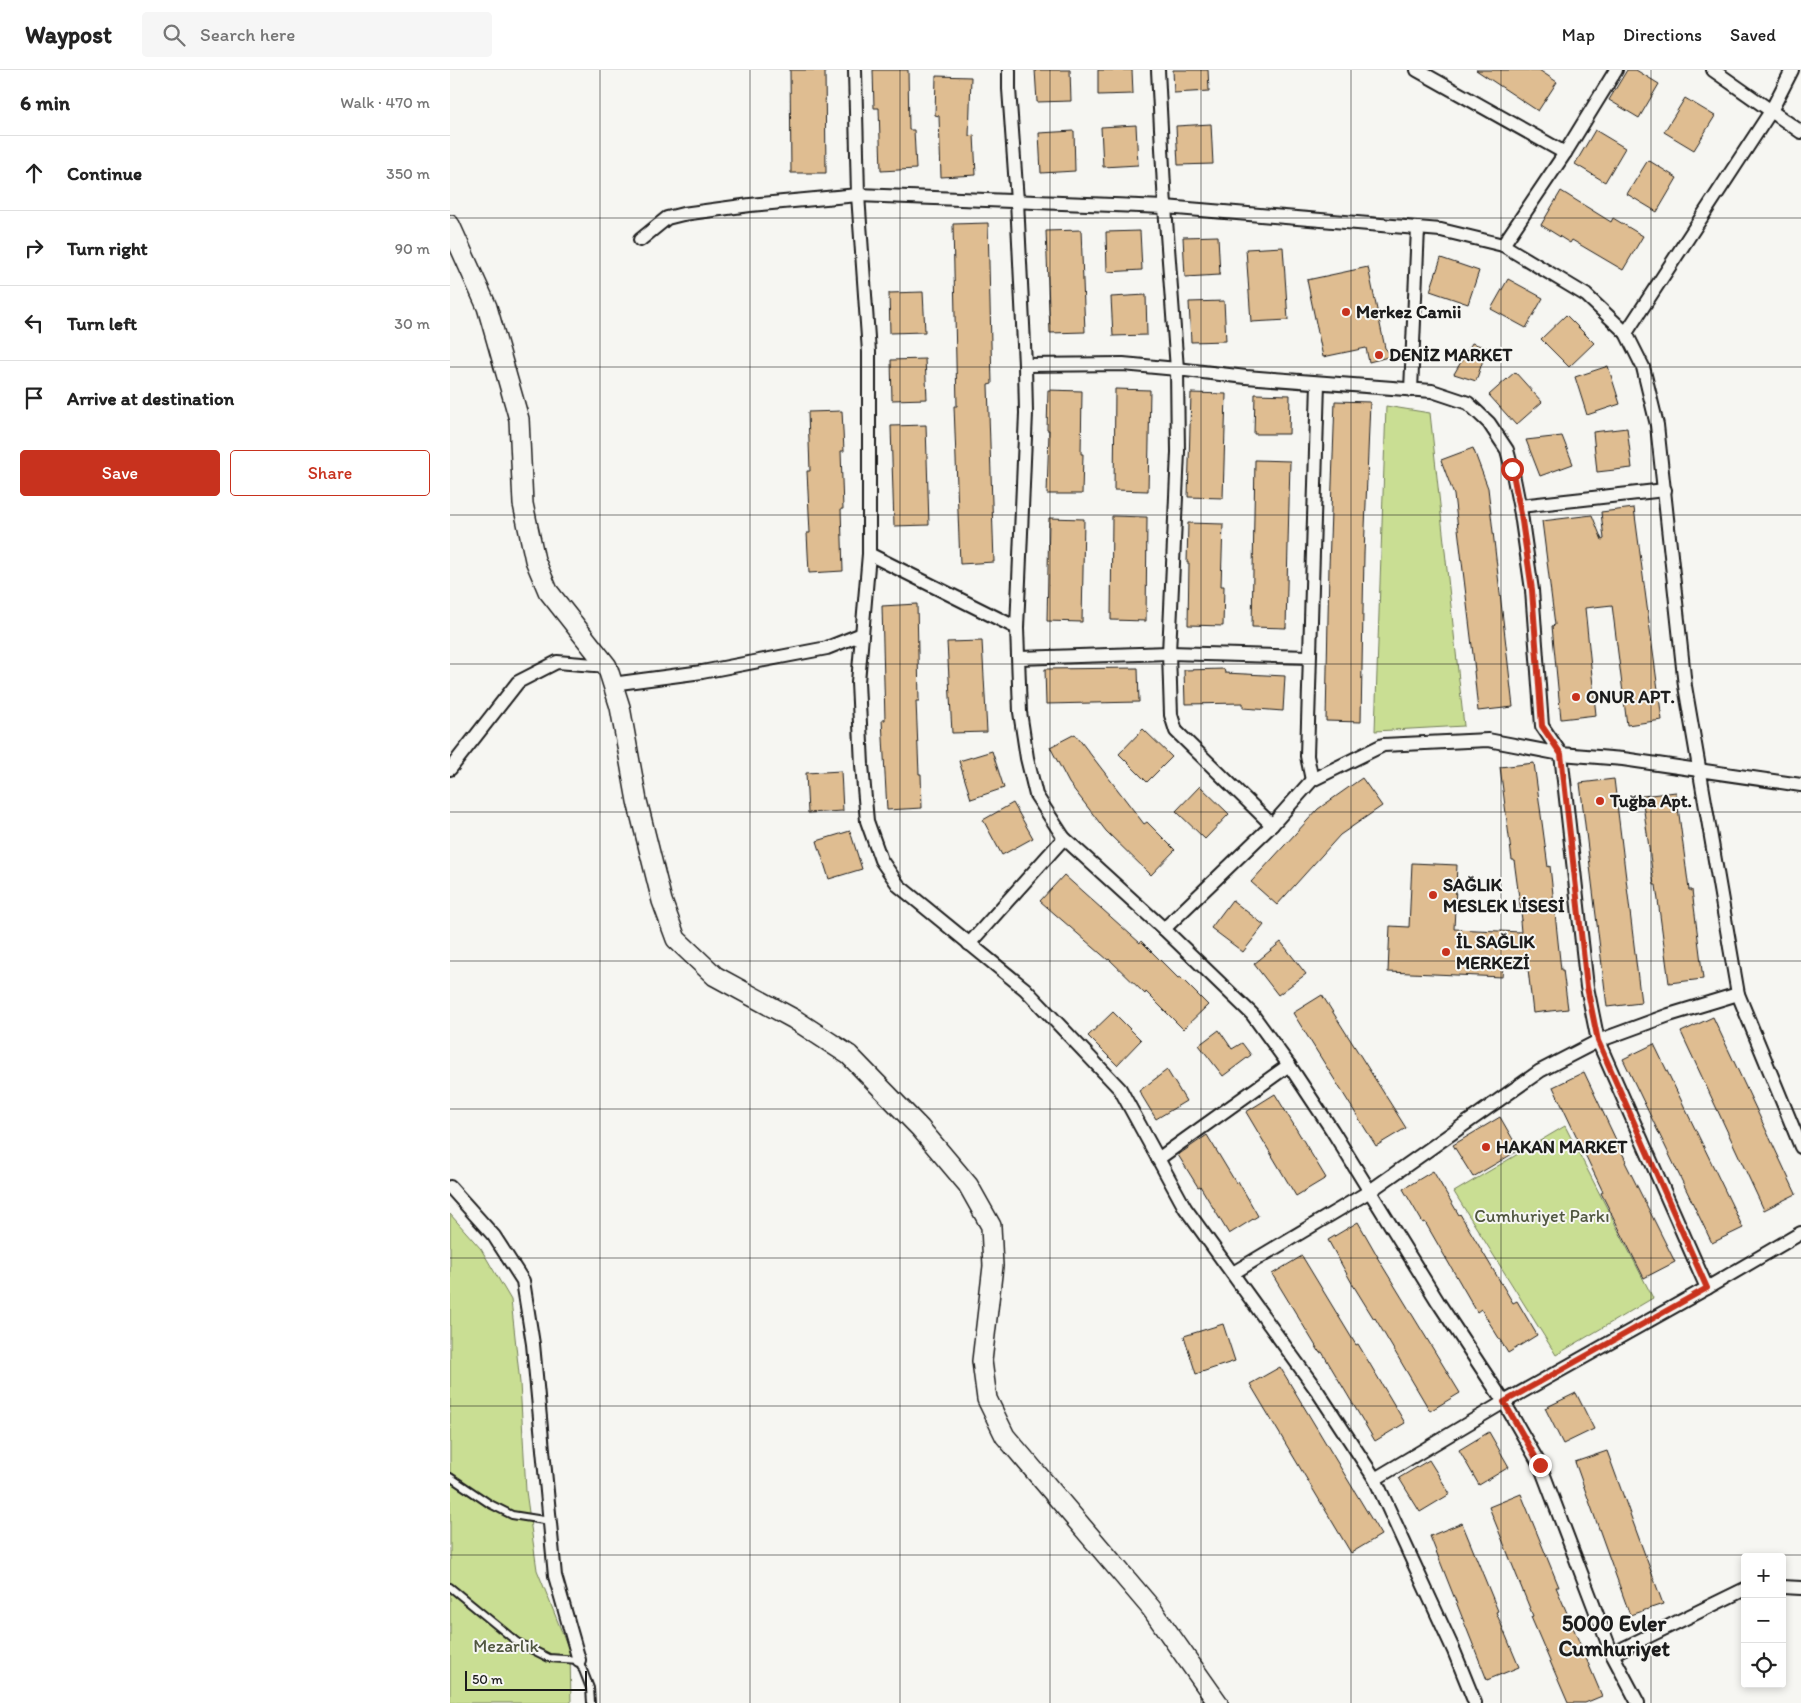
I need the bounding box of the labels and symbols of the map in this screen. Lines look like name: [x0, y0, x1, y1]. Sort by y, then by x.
place label: Merkez Camii: [1356, 301, 1461, 323]
marker: Merkez Camii: [1340, 306, 1352, 318]
place label: DENİZ MARKET: [1389, 344, 1513, 366]
marker: DENİZ MARKET: [1373, 349, 1385, 361]
route start: [1501, 458, 1524, 481]
place label: ONUR APT.: [1586, 686, 1675, 708]
marker: ONUR APT.: [1570, 691, 1582, 703]
place label: Tuğba Apt.: [1609, 790, 1692, 812]
marker: Tuğba Apt.: [1594, 795, 1606, 807]
place label: SAĞLIK MESLEK LİSESİ: [1443, 874, 1565, 917]
marker: SAĞLIK MESLEK LİSESİ: [1427, 889, 1439, 901]
place label: İL SAĞLIK MERKEZİ: [1456, 931, 1535, 974]
marker: İL SAĞLIK MERKEZİ: [1440, 946, 1452, 958]
place label: HAKAN MARKET: [1496, 1136, 1628, 1158]
marker: HAKAN MARKET: [1480, 1141, 1492, 1153]
park label: Cumhuriyet Parkı: [1474, 1205, 1610, 1227]
route end: [1529, 1454, 1552, 1477]
district label: 5000 Evler Cumhuriyet: [1558, 1610, 1670, 1662]
park label: Mezarlık: [473, 1635, 540, 1657]
scale bar: [465, 1668, 588, 1691]

